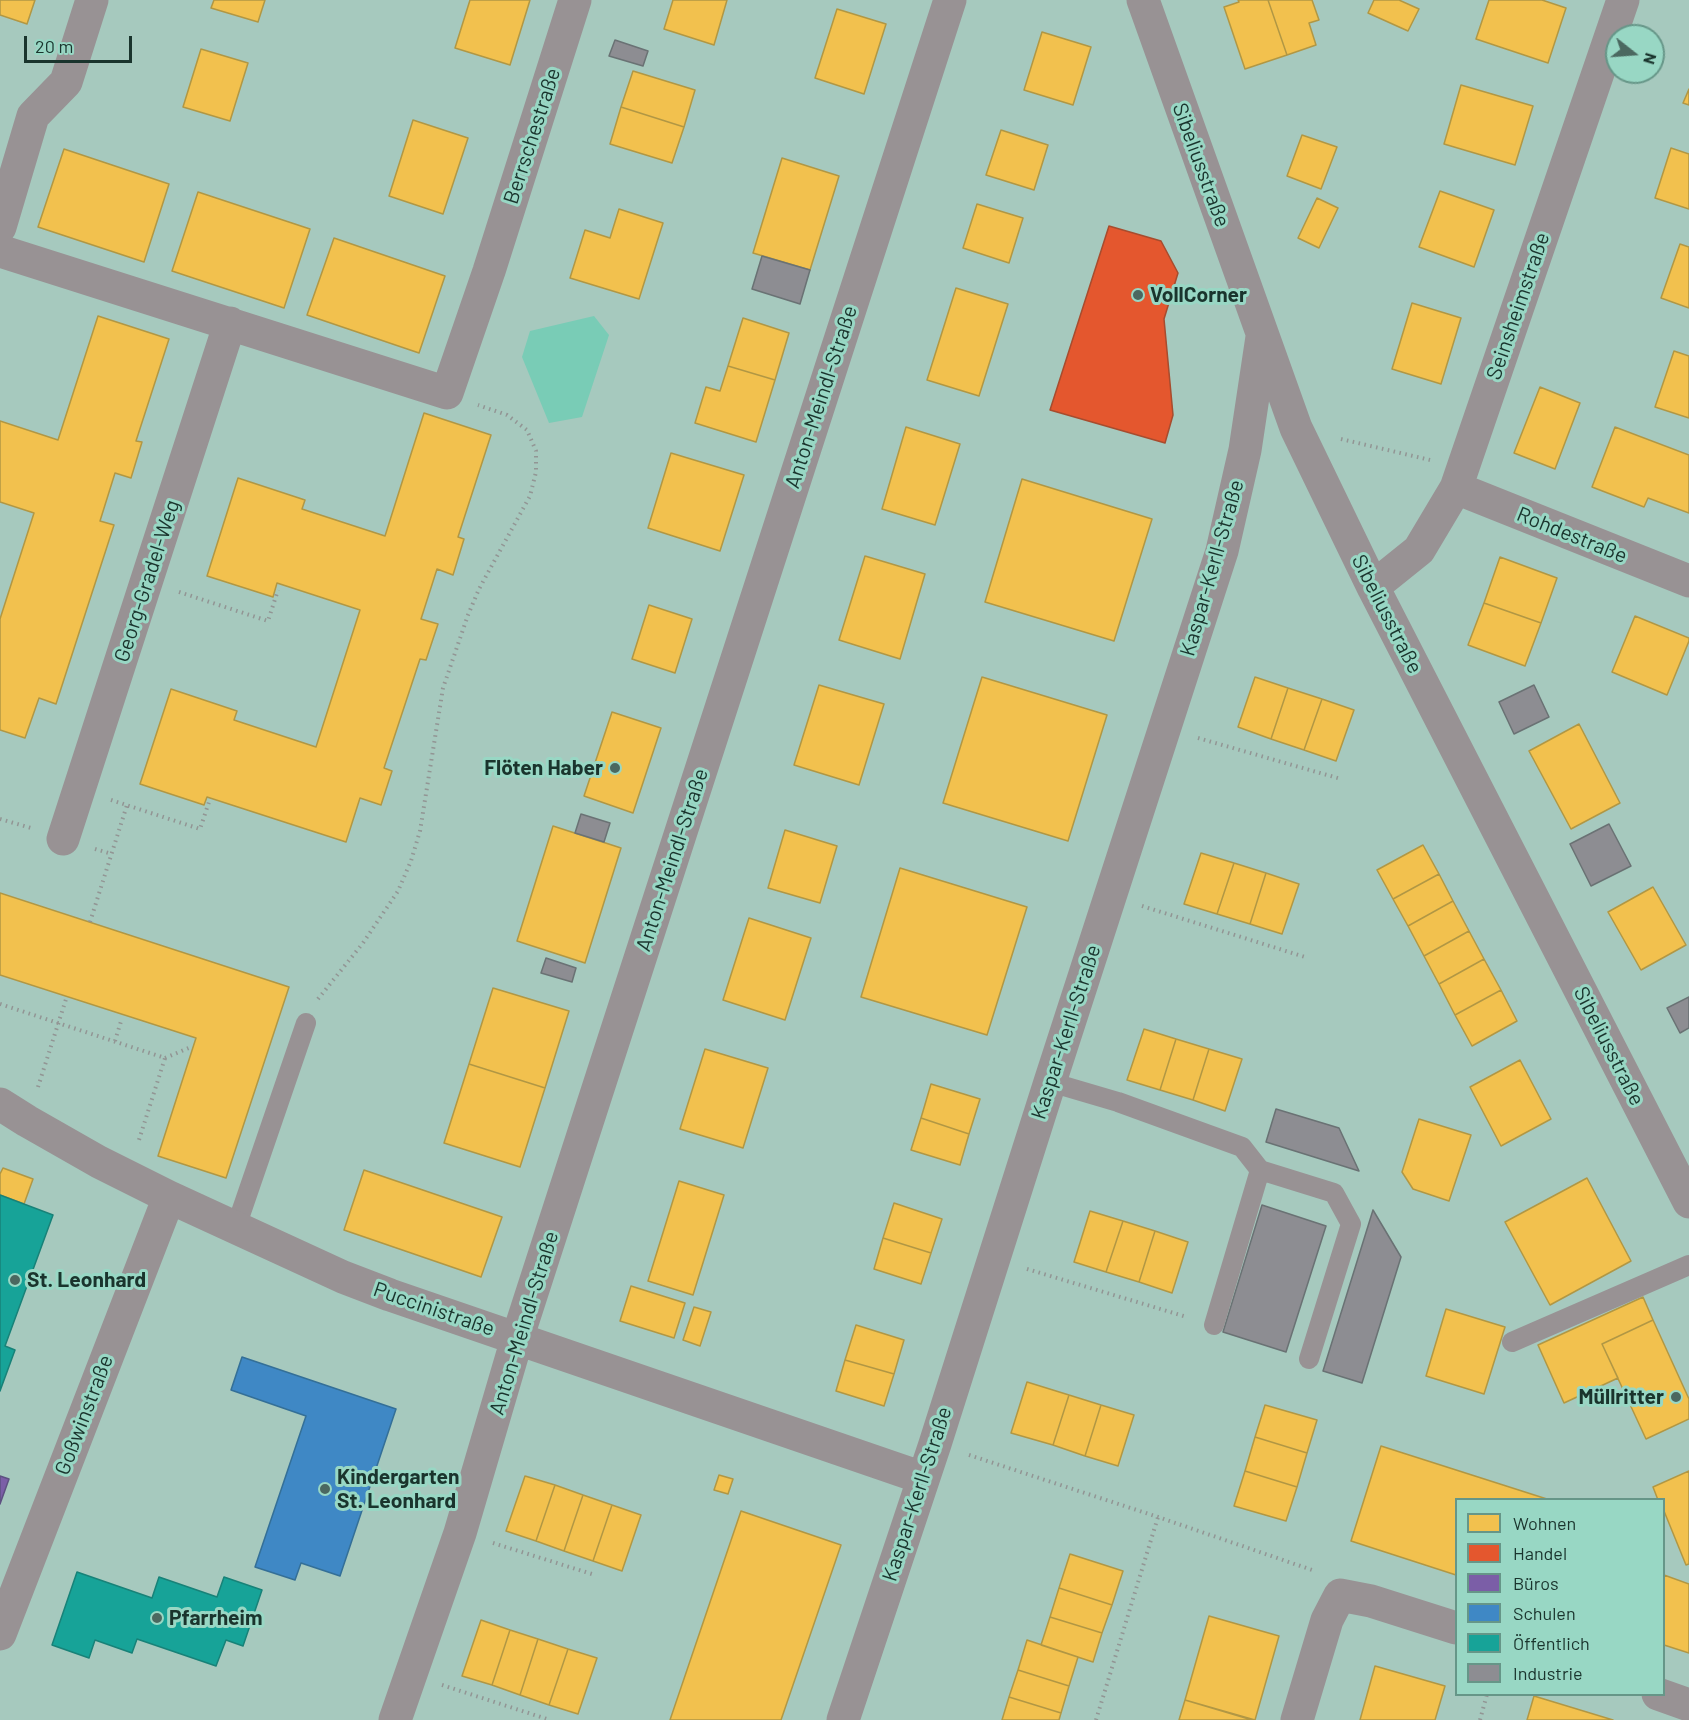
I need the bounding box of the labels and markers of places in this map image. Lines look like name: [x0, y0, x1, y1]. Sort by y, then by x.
place label: VollCorner: [1150, 282, 1247, 308]
marker: VollCorner: [1131, 288, 1145, 302]
place label: Flöten Haber: [484, 755, 603, 781]
marker: Flöten Haber: [608, 761, 622, 775]
place label: St. Leonhard: [27, 1267, 146, 1293]
marker: St. Leonhard: [8, 1273, 22, 1287]
place label: Müllritter: [1579, 1384, 1664, 1410]
marker: Müllritter: [1669, 1390, 1683, 1404]
place label: Kindergarten St. Leonhard: [337, 1464, 460, 1514]
marker: Kindergarten St. Leonhard: [318, 1482, 332, 1496]
place label: Pfarrheim: [169, 1605, 262, 1631]
marker: Pfarrheim: [150, 1611, 164, 1625]

